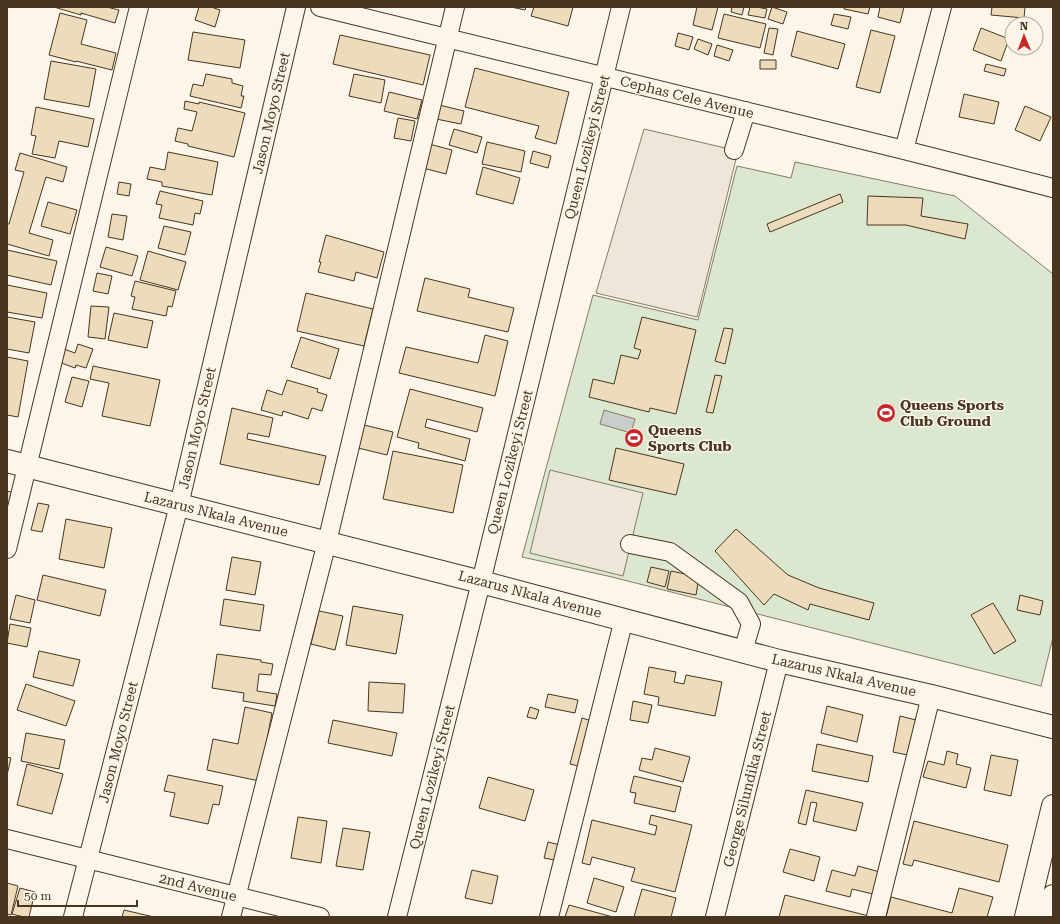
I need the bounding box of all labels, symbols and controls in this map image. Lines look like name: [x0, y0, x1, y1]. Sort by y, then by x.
north arrow: [1004, 16, 1044, 56]
text: N: [1019, 20, 1029, 33]
street label: Jason Moyo Street: [249, 50, 293, 176]
street label: Queen Lozikeyi Street: [561, 73, 613, 221]
street label: Cephas Cele Avenue: [619, 73, 756, 121]
street label: Jason Moyo Street: [175, 365, 219, 491]
street label: Queen Lozikeyi Street: [484, 388, 536, 536]
place label: Queens Sports Club Ground: [900, 397, 1004, 429]
sports icon: Queens Sports Club Ground: [875, 402, 897, 424]
place label: Queens Sports Club: [648, 422, 732, 454]
sports icon: Queens Sports Club: [623, 427, 645, 449]
street label: Lazarus Nkala Avenue: [142, 488, 290, 540]
street label: Lazarus Nkala Avenue: [456, 567, 604, 621]
street label: Lazarus Nkala Avenue: [770, 651, 918, 700]
street label: Jason Moyo Street: [95, 680, 141, 804]
street label: Queen Lozikeyi Street: [406, 703, 458, 851]
street label: George Silundika Street: [720, 709, 774, 869]
street label: 2nd Avenue: [157, 870, 239, 904]
scale bar: [18, 882, 137, 908]
text: 50 m: [24, 889, 51, 903]

